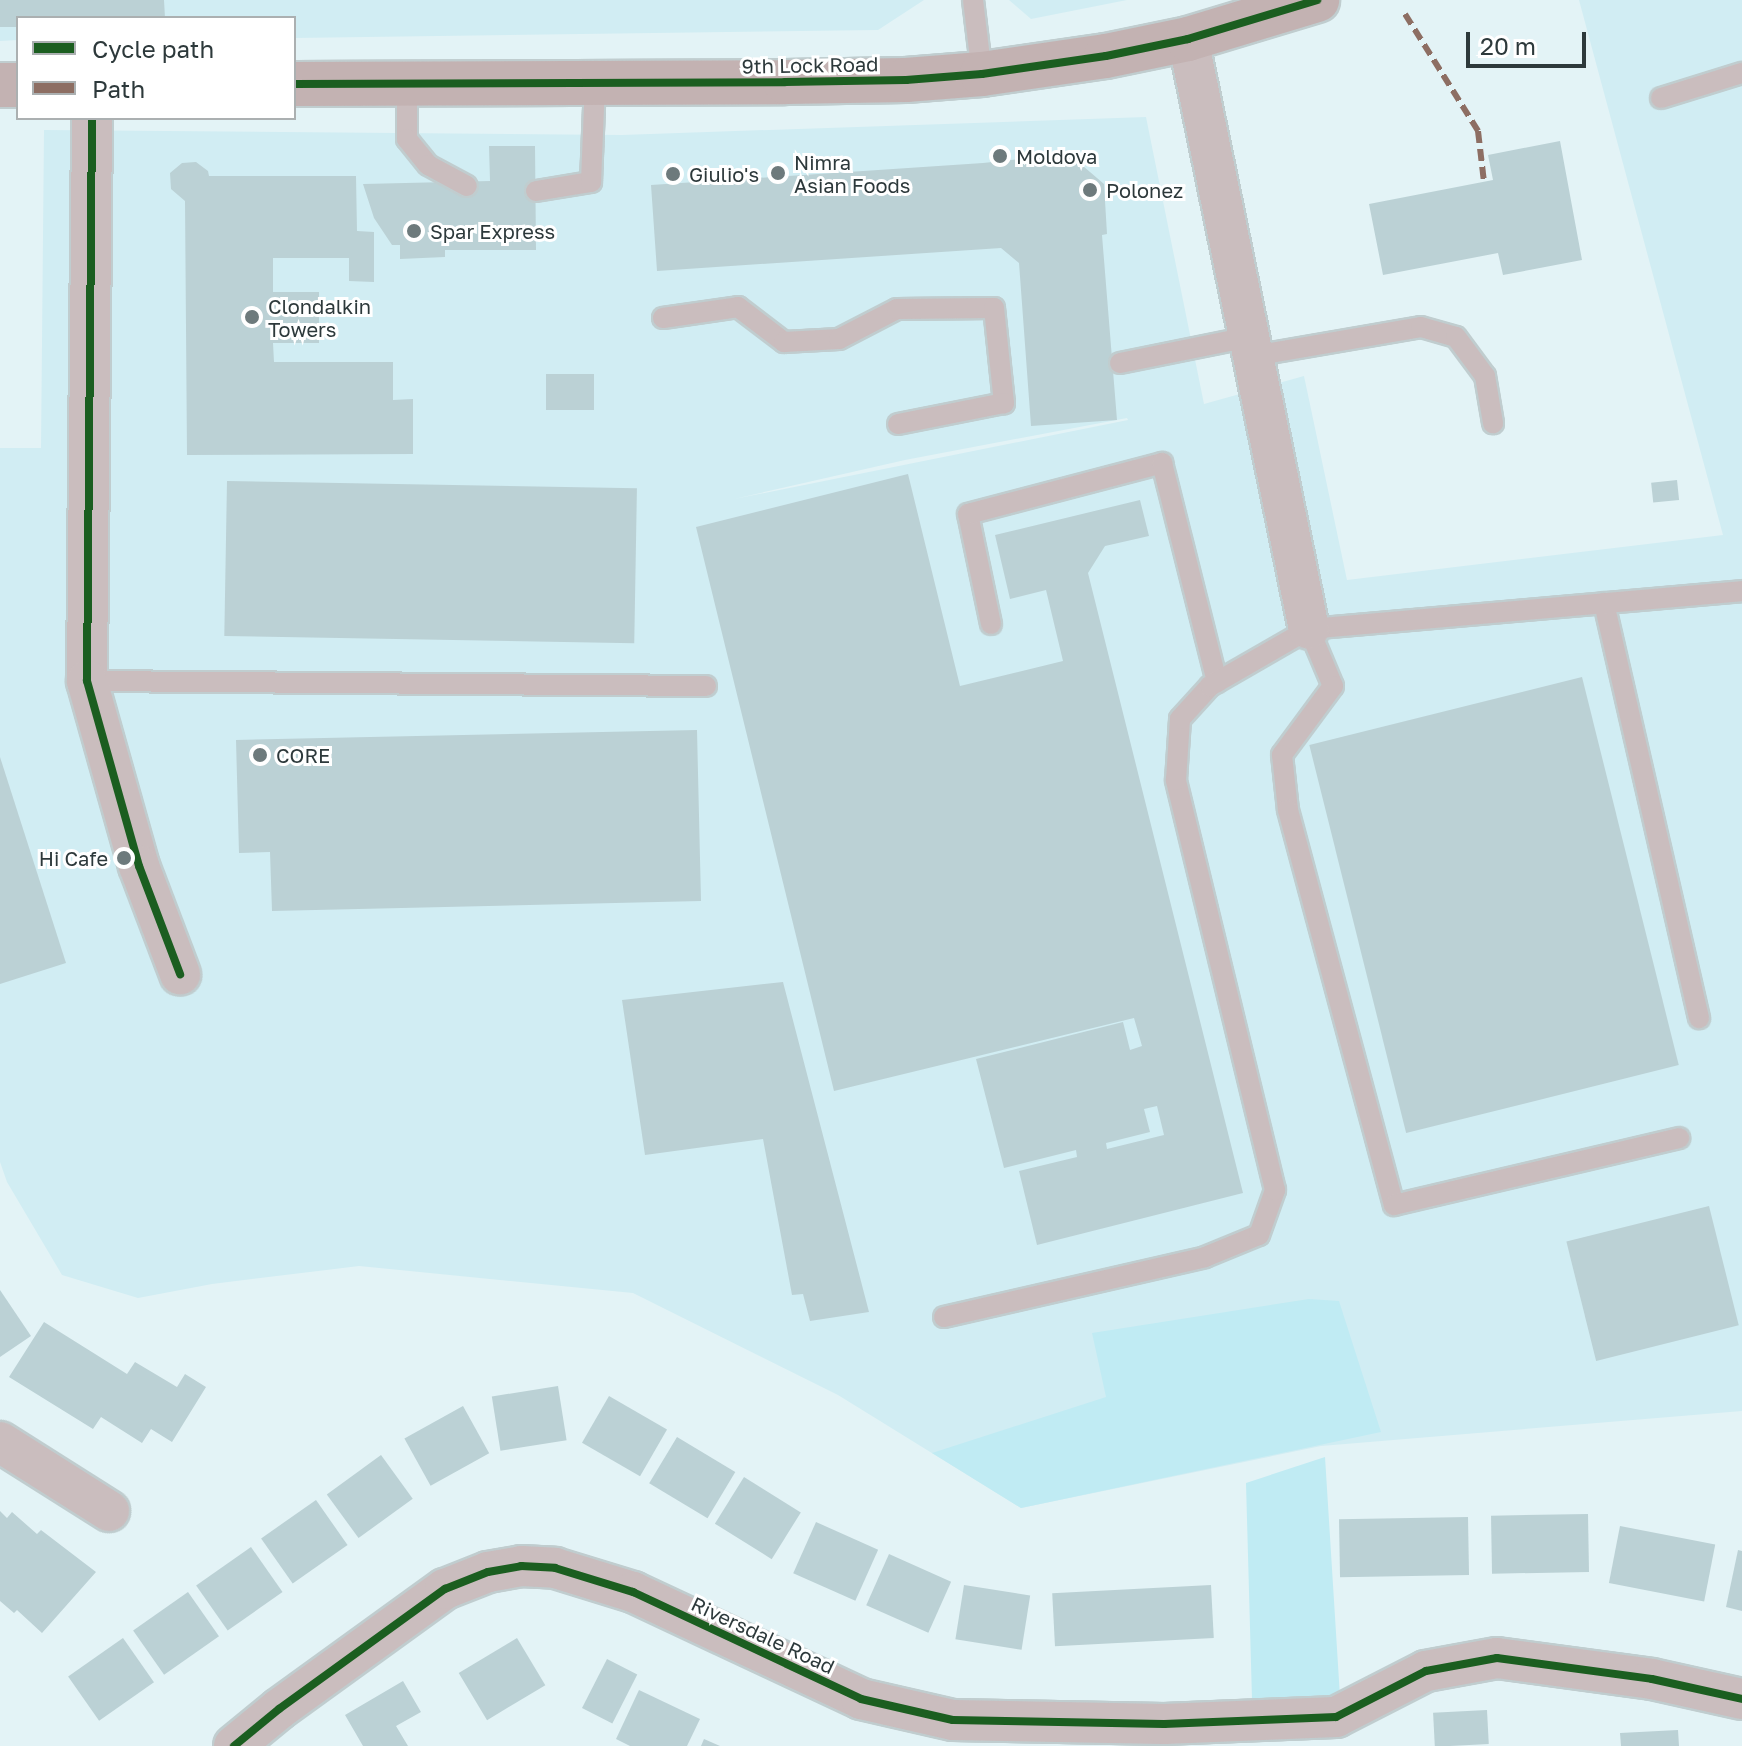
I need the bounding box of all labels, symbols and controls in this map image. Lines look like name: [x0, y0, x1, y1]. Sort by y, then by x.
legend: [16, 16, 296, 120]
scale bar: [1470, 16, 1590, 66]
text: 20 m: [1480, 31, 1536, 60]
text: Cycle path: [92, 34, 214, 63]
street label: 9th Lock Road: [741, 52, 879, 78]
text: Path: [92, 74, 145, 103]
place label: Moldova: [1016, 144, 1097, 168]
marker: Moldova: [991, 147, 1009, 165]
place label: Nimra Asian Foods: [794, 150, 910, 197]
place label: Giulio's: [689, 162, 759, 186]
marker: Nimra Asian Foods: [769, 164, 787, 182]
marker: Giulio's: [664, 165, 682, 183]
place label: Polonez: [1106, 178, 1183, 202]
marker: Polonez: [1081, 181, 1099, 199]
place label: Spar Express: [430, 219, 555, 243]
marker: Spar Express: [405, 222, 423, 240]
place label: Clondalkin Towers: [268, 294, 371, 341]
marker: Clondalkin Towers: [243, 308, 261, 326]
place label: CORE: [276, 743, 330, 767]
marker: CORE: [251, 746, 269, 764]
place label: Hi Cafe: [39, 846, 108, 870]
marker: Hi Cafe: [115, 849, 133, 867]
street label: Riversdale Road: [688, 1591, 838, 1679]

